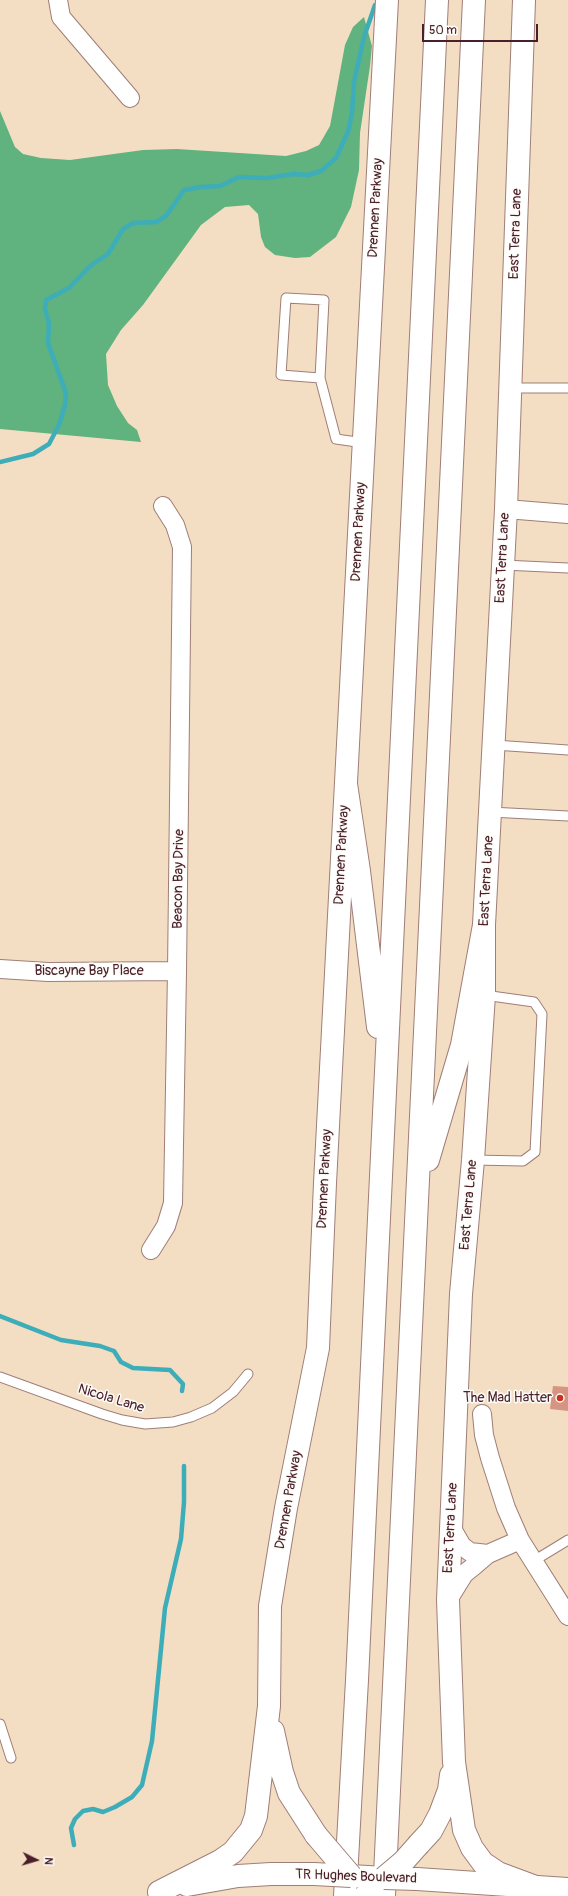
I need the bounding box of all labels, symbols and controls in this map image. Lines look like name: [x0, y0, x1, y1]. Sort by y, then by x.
scale bar: [424, 16, 540, 42]
text: 50 m: [429, 23, 457, 38]
street label: Drennen Parkway: [365, 158, 387, 258]
street label: East Terra Lane: [506, 188, 526, 280]
street label: Drennen Parkway: [348, 482, 370, 582]
street label: East Terra Lane: [492, 512, 514, 604]
street label: Drennen Parkway: [331, 805, 353, 905]
street label: Beacon Bay Drive: [170, 829, 188, 929]
street label: East Terra Lane: [476, 835, 498, 927]
street label: Biscayne Bay Place: [34, 963, 144, 979]
street label: Drennen Parkway: [314, 1129, 336, 1229]
street label: East Terra Lane: [457, 1159, 481, 1251]
street label: Nicola Lane: [76, 1381, 146, 1417]
place label: The Mad Hatter: [463, 1390, 552, 1406]
marker: The Mad Hatter: [555, 1393, 565, 1403]
street label: Drennen Parkway: [272, 1449, 306, 1551]
street label: East Terra Lane: [440, 1482, 462, 1574]
north arrow: [16, 1840, 56, 1880]
text: N: [42, 1857, 55, 1865]
street label: TR Hughes Boulevard: [295, 1866, 417, 1888]

